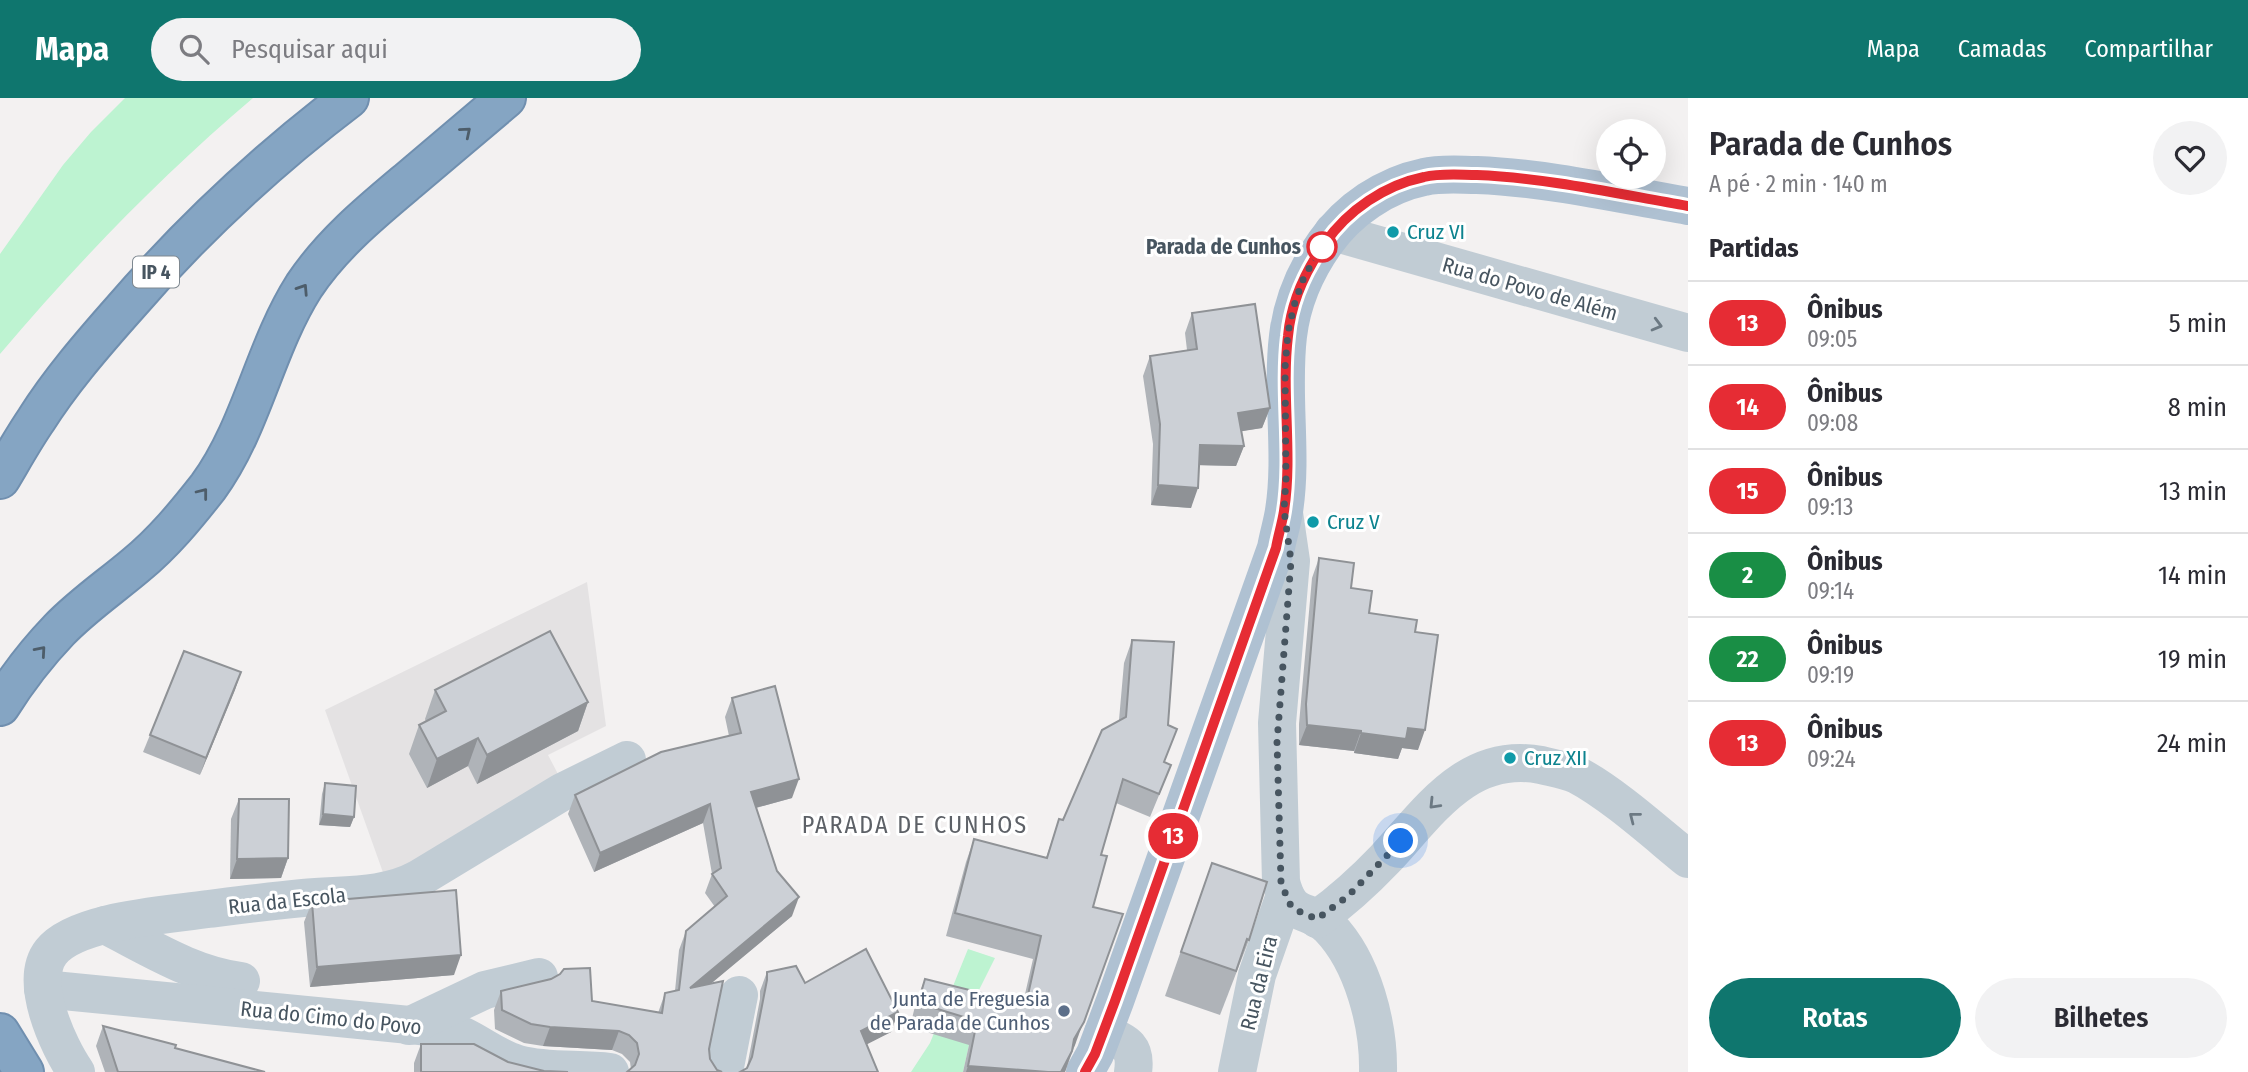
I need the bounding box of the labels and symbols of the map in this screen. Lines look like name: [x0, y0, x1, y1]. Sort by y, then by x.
one-way arrow: [458, 128, 471, 140]
place label: Cruz VI: [1407, 219, 1465, 245]
marker: Cruz VI: [1385, 224, 1401, 240]
marker: Parada de Cunhos: [1307, 232, 1337, 262]
place label: Parada de Cunhos: [1146, 234, 1301, 260]
street label: Rua do Povo de Além: [1439, 252, 1621, 326]
road number: IP 4: [133, 256, 179, 288]
one-way arrow: [295, 284, 308, 297]
one-way arrow: [1651, 317, 1663, 331]
one-way arrow: [194, 488, 207, 500]
place label: Cruz V: [1327, 509, 1380, 535]
marker: Cruz V: [1305, 514, 1321, 530]
one-way arrow: [33, 646, 45, 659]
place label: Cruz XII: [1524, 745, 1587, 771]
marker: Cruz XII: [1502, 750, 1518, 766]
one-way arrow: [1430, 796, 1443, 809]
district label: PARADA DE CUNHOS: [802, 811, 1028, 839]
one-way arrow: [1630, 812, 1642, 825]
line badge: 13: [1142, 813, 1204, 859]
your location: [1383, 823, 1418, 858]
street label: Rua da Escola: [227, 882, 347, 920]
street label: Rua da Eira: [1235, 933, 1283, 1033]
place label: Junta de Freguesia de Parada de Cunhos: [870, 986, 1050, 1036]
street label: Rua do Cimo do Povo: [239, 996, 423, 1040]
marker: Junta de Freguesia de Parada de Cunhos: [1056, 1003, 1072, 1019]

